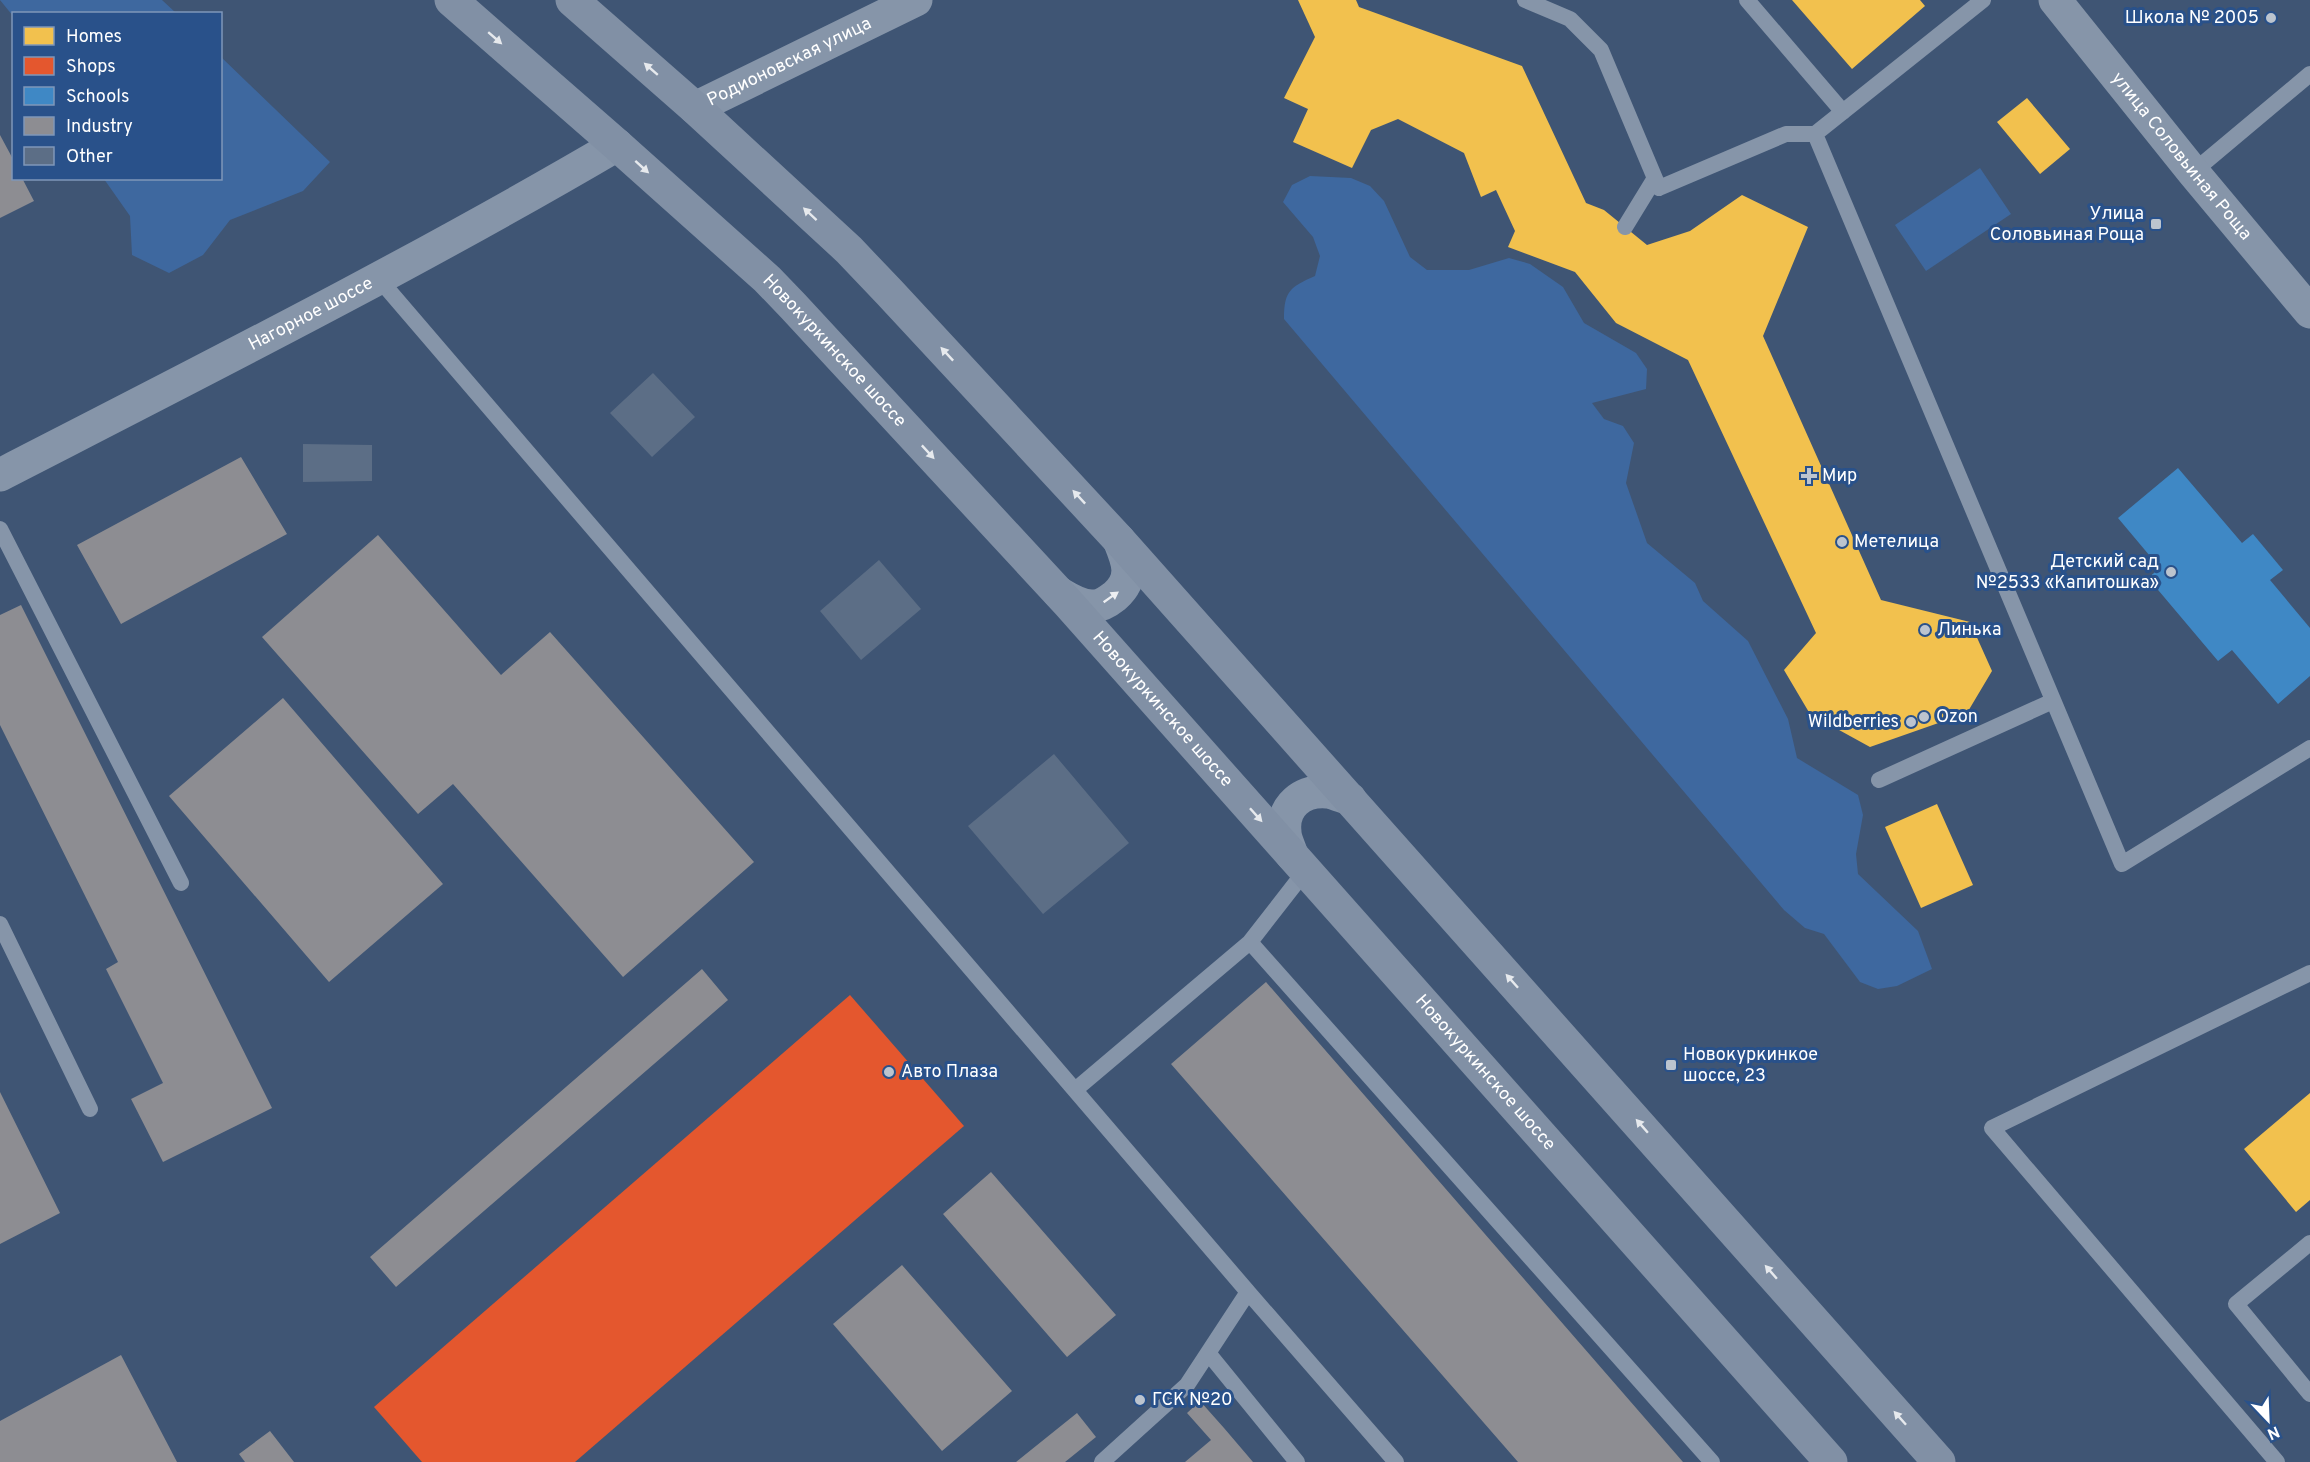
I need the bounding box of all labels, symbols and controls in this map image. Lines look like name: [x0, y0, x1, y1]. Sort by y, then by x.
place label: Школа № 2005: [2125, 7, 2259, 30]
marker: Школа № 2005: [2264, 11, 2278, 25]
legend: [12, 12, 222, 180]
street label: Родионовская улица: [703, 12, 875, 112]
text: Homes: [66, 26, 122, 49]
one-way arrow: [487, 31, 502, 44]
text: Shops: [66, 56, 116, 79]
one-way arrow: [644, 63, 659, 76]
street label: улица Соловьиная Роща: [2106, 67, 2257, 245]
text: Schools: [66, 86, 129, 109]
text: Industry: [66, 116, 133, 139]
text: Other: [66, 146, 113, 169]
one-way arrow: [634, 160, 649, 174]
place label: Улица Соловьиная Роща: [1990, 203, 2144, 247]
one-way arrow: [804, 208, 818, 222]
marker: Улица Соловьиная Роща: [2149, 217, 2163, 231]
street label: Новокуркинское шоссе: [757, 269, 911, 432]
street label: Нагорное шоссе: [245, 272, 377, 356]
one-way arrow: [940, 347, 954, 361]
one-way arrow: [921, 444, 934, 459]
place label: Мир: [1822, 465, 1857, 488]
marker: Мир: [1800, 467, 1818, 485]
one-way arrow: [1073, 490, 1086, 505]
place label: Метелица: [1854, 531, 1939, 554]
marker: Метелица: [1835, 535, 1849, 549]
place label: Детский сад №2533 «Капитошка»: [1976, 551, 2159, 595]
marker: Детский сад №2533 «Капитошка»: [2164, 565, 2178, 579]
one-way arrow: [1103, 591, 1119, 603]
place label: Линька: [1937, 619, 2001, 642]
marker: Линька: [1918, 623, 1932, 637]
street label: Новокуркинское шоссе: [1087, 626, 1238, 792]
place label: Ozon: [1936, 706, 1978, 729]
marker: Ozon: [1917, 710, 1931, 724]
place label: Wildberries: [1808, 711, 1899, 734]
marker: Wildberries: [1904, 715, 1918, 729]
one-way arrow: [1249, 807, 1262, 822]
one-way arrow: [1505, 973, 1519, 988]
street label: Новокуркинское шоссе: [1410, 990, 1561, 1156]
place label: Новокуркинкое шоссе, 23: [1683, 1044, 1818, 1088]
marker: Новокуркинкое шоссе, 23: [1664, 1058, 1678, 1072]
place label: Авто Плаза: [901, 1061, 998, 1084]
marker: Авто Плаза: [882, 1065, 896, 1079]
one-way arrow: [1636, 1119, 1649, 1134]
one-way arrow: [1765, 1265, 1778, 1280]
place label: ГСК №20: [1152, 1389, 1233, 1412]
north arrow: [2238, 1390, 2298, 1450]
marker: ГСК №20: [1133, 1393, 1147, 1407]
one-way arrow: [1894, 1411, 1907, 1426]
text: N: [2264, 1421, 2282, 1443]

